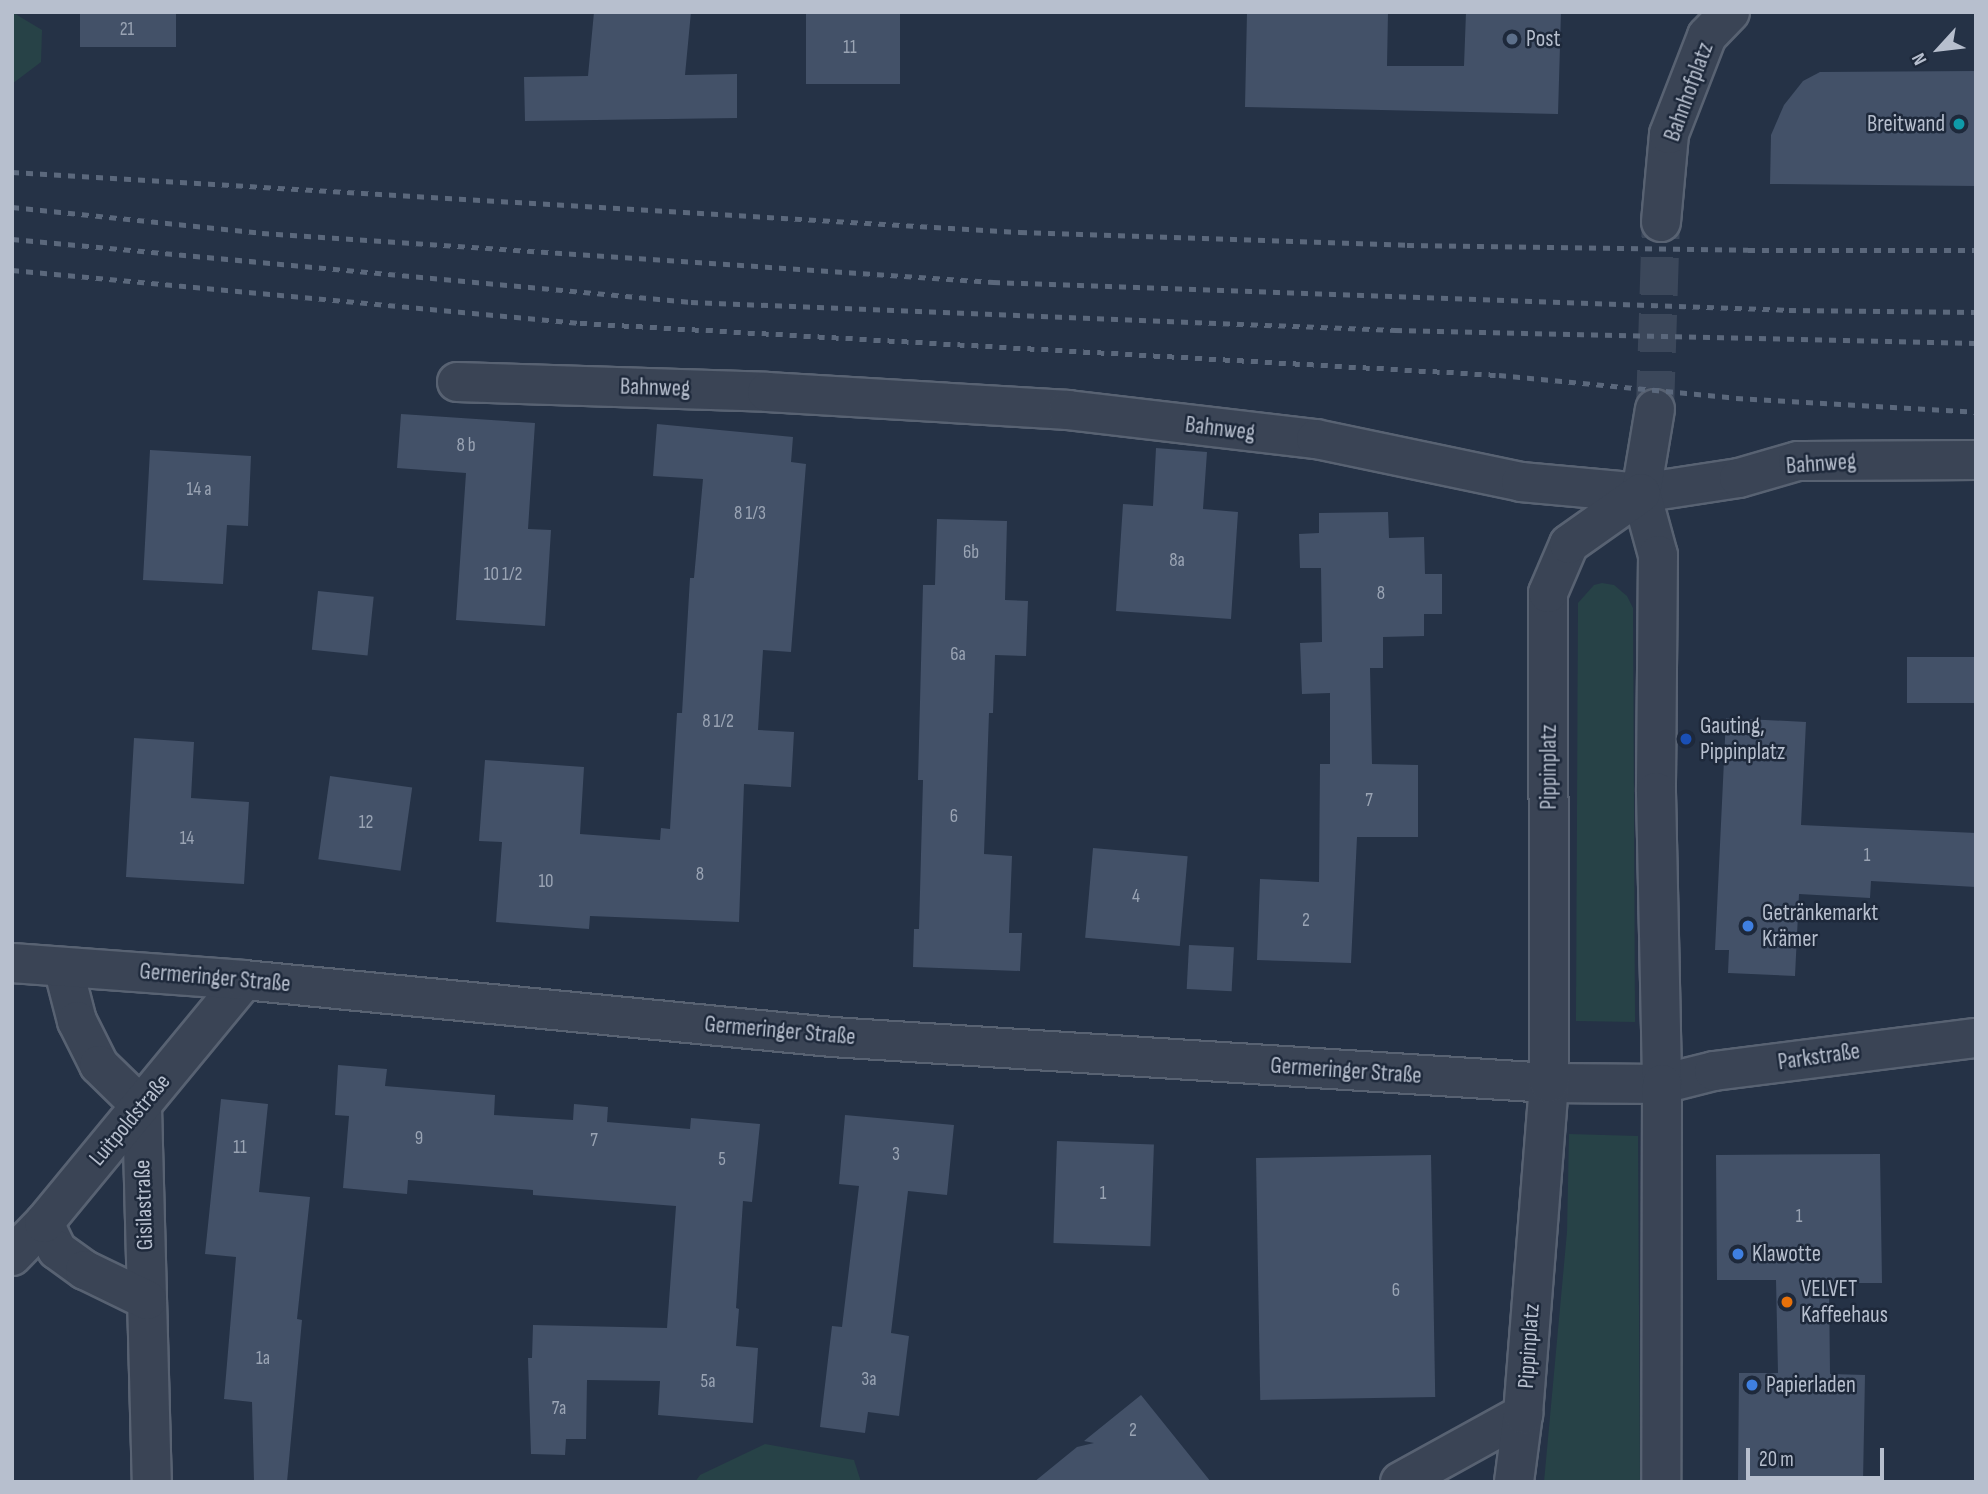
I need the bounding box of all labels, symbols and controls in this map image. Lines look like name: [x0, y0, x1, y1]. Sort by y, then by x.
north arrow: [1904, 14, 1974, 84]
house number: 21: [120, 19, 134, 41]
place label: Post: [1526, 25, 1561, 53]
marker: Post: [1504, 31, 1520, 47]
house number: 11: [843, 37, 857, 59]
street label: Bahnhofplatz: [1658, 39, 1720, 145]
text: N: [1907, 49, 1932, 69]
place label: Breitwand: [1867, 110, 1945, 138]
marker: Breitwand: [1951, 116, 1967, 132]
street label: Bahnweg: [619, 373, 691, 403]
street label: Bahnweg: [1184, 411, 1256, 447]
house number: 8 b: [456, 435, 476, 457]
street label: Bahnweg: [1785, 448, 1857, 480]
house number: 14 a: [187, 479, 211, 501]
house number: 8 1/3: [734, 503, 766, 525]
house number: 6b: [963, 542, 979, 564]
house number: 8a: [1169, 550, 1185, 572]
house number: 10 1/2: [484, 564, 522, 586]
house number: 8: [1377, 583, 1385, 605]
house number: 6a: [950, 644, 966, 666]
house number: 8 1/2: [702, 711, 734, 733]
place label: Gauting, Pippinplatz: [1700, 712, 1785, 766]
street label: Pippinplatz: [1535, 724, 1563, 810]
marker: Gauting, Pippinplatz: [1678, 731, 1694, 747]
house number: 7: [1365, 790, 1373, 812]
house number: 6: [950, 806, 958, 828]
house number: 12: [359, 812, 373, 834]
house number: 14: [180, 828, 194, 850]
house number: 1: [1864, 845, 1870, 867]
house number: 8: [696, 864, 704, 886]
house number: 10: [538, 871, 554, 893]
house number: 4: [1132, 886, 1140, 908]
place label: Getränkemarkt Krämer: [1762, 899, 1878, 953]
house number: 2: [1302, 910, 1310, 932]
marker: Getränkemarkt Krämer: [1740, 918, 1756, 934]
street label: Germeringer Straße: [138, 958, 292, 998]
street label: Germeringer Straße: [703, 1011, 857, 1051]
street label: Parkstraße: [1776, 1038, 1862, 1076]
street label: Germeringer Straße: [1269, 1052, 1423, 1090]
street label: Luitpoldstraße: [84, 1068, 176, 1172]
house number: 9: [415, 1128, 423, 1150]
house number: 7: [590, 1130, 598, 1152]
house number: 11: [233, 1137, 247, 1159]
house number: 3: [892, 1144, 900, 1166]
house number: 5: [718, 1149, 726, 1171]
street label: Gisilastraße: [129, 1159, 159, 1251]
house number: 1: [1100, 1183, 1106, 1205]
house number: 1: [1796, 1206, 1802, 1228]
place label: Klawotte: [1752, 1240, 1821, 1268]
marker: Klawotte: [1730, 1246, 1746, 1262]
place label: VELVET Kaffeehaus: [1801, 1275, 1888, 1329]
house number: 6: [1392, 1280, 1400, 1302]
marker: VELVET Kaffeehaus: [1779, 1294, 1795, 1310]
street label: Pippinplatz: [1512, 1303, 1546, 1389]
house number: 1a: [256, 1348, 270, 1370]
house number: 3a: [861, 1369, 877, 1391]
house number: 5a: [701, 1371, 715, 1393]
place label: Papierladen: [1766, 1371, 1856, 1399]
marker: Papierladen: [1744, 1377, 1760, 1393]
house number: 7a: [552, 1398, 566, 1420]
house number: 2: [1129, 1420, 1137, 1442]
scale bar: [1750, 1434, 1888, 1478]
text: 20 m: [1759, 1447, 1794, 1472]

